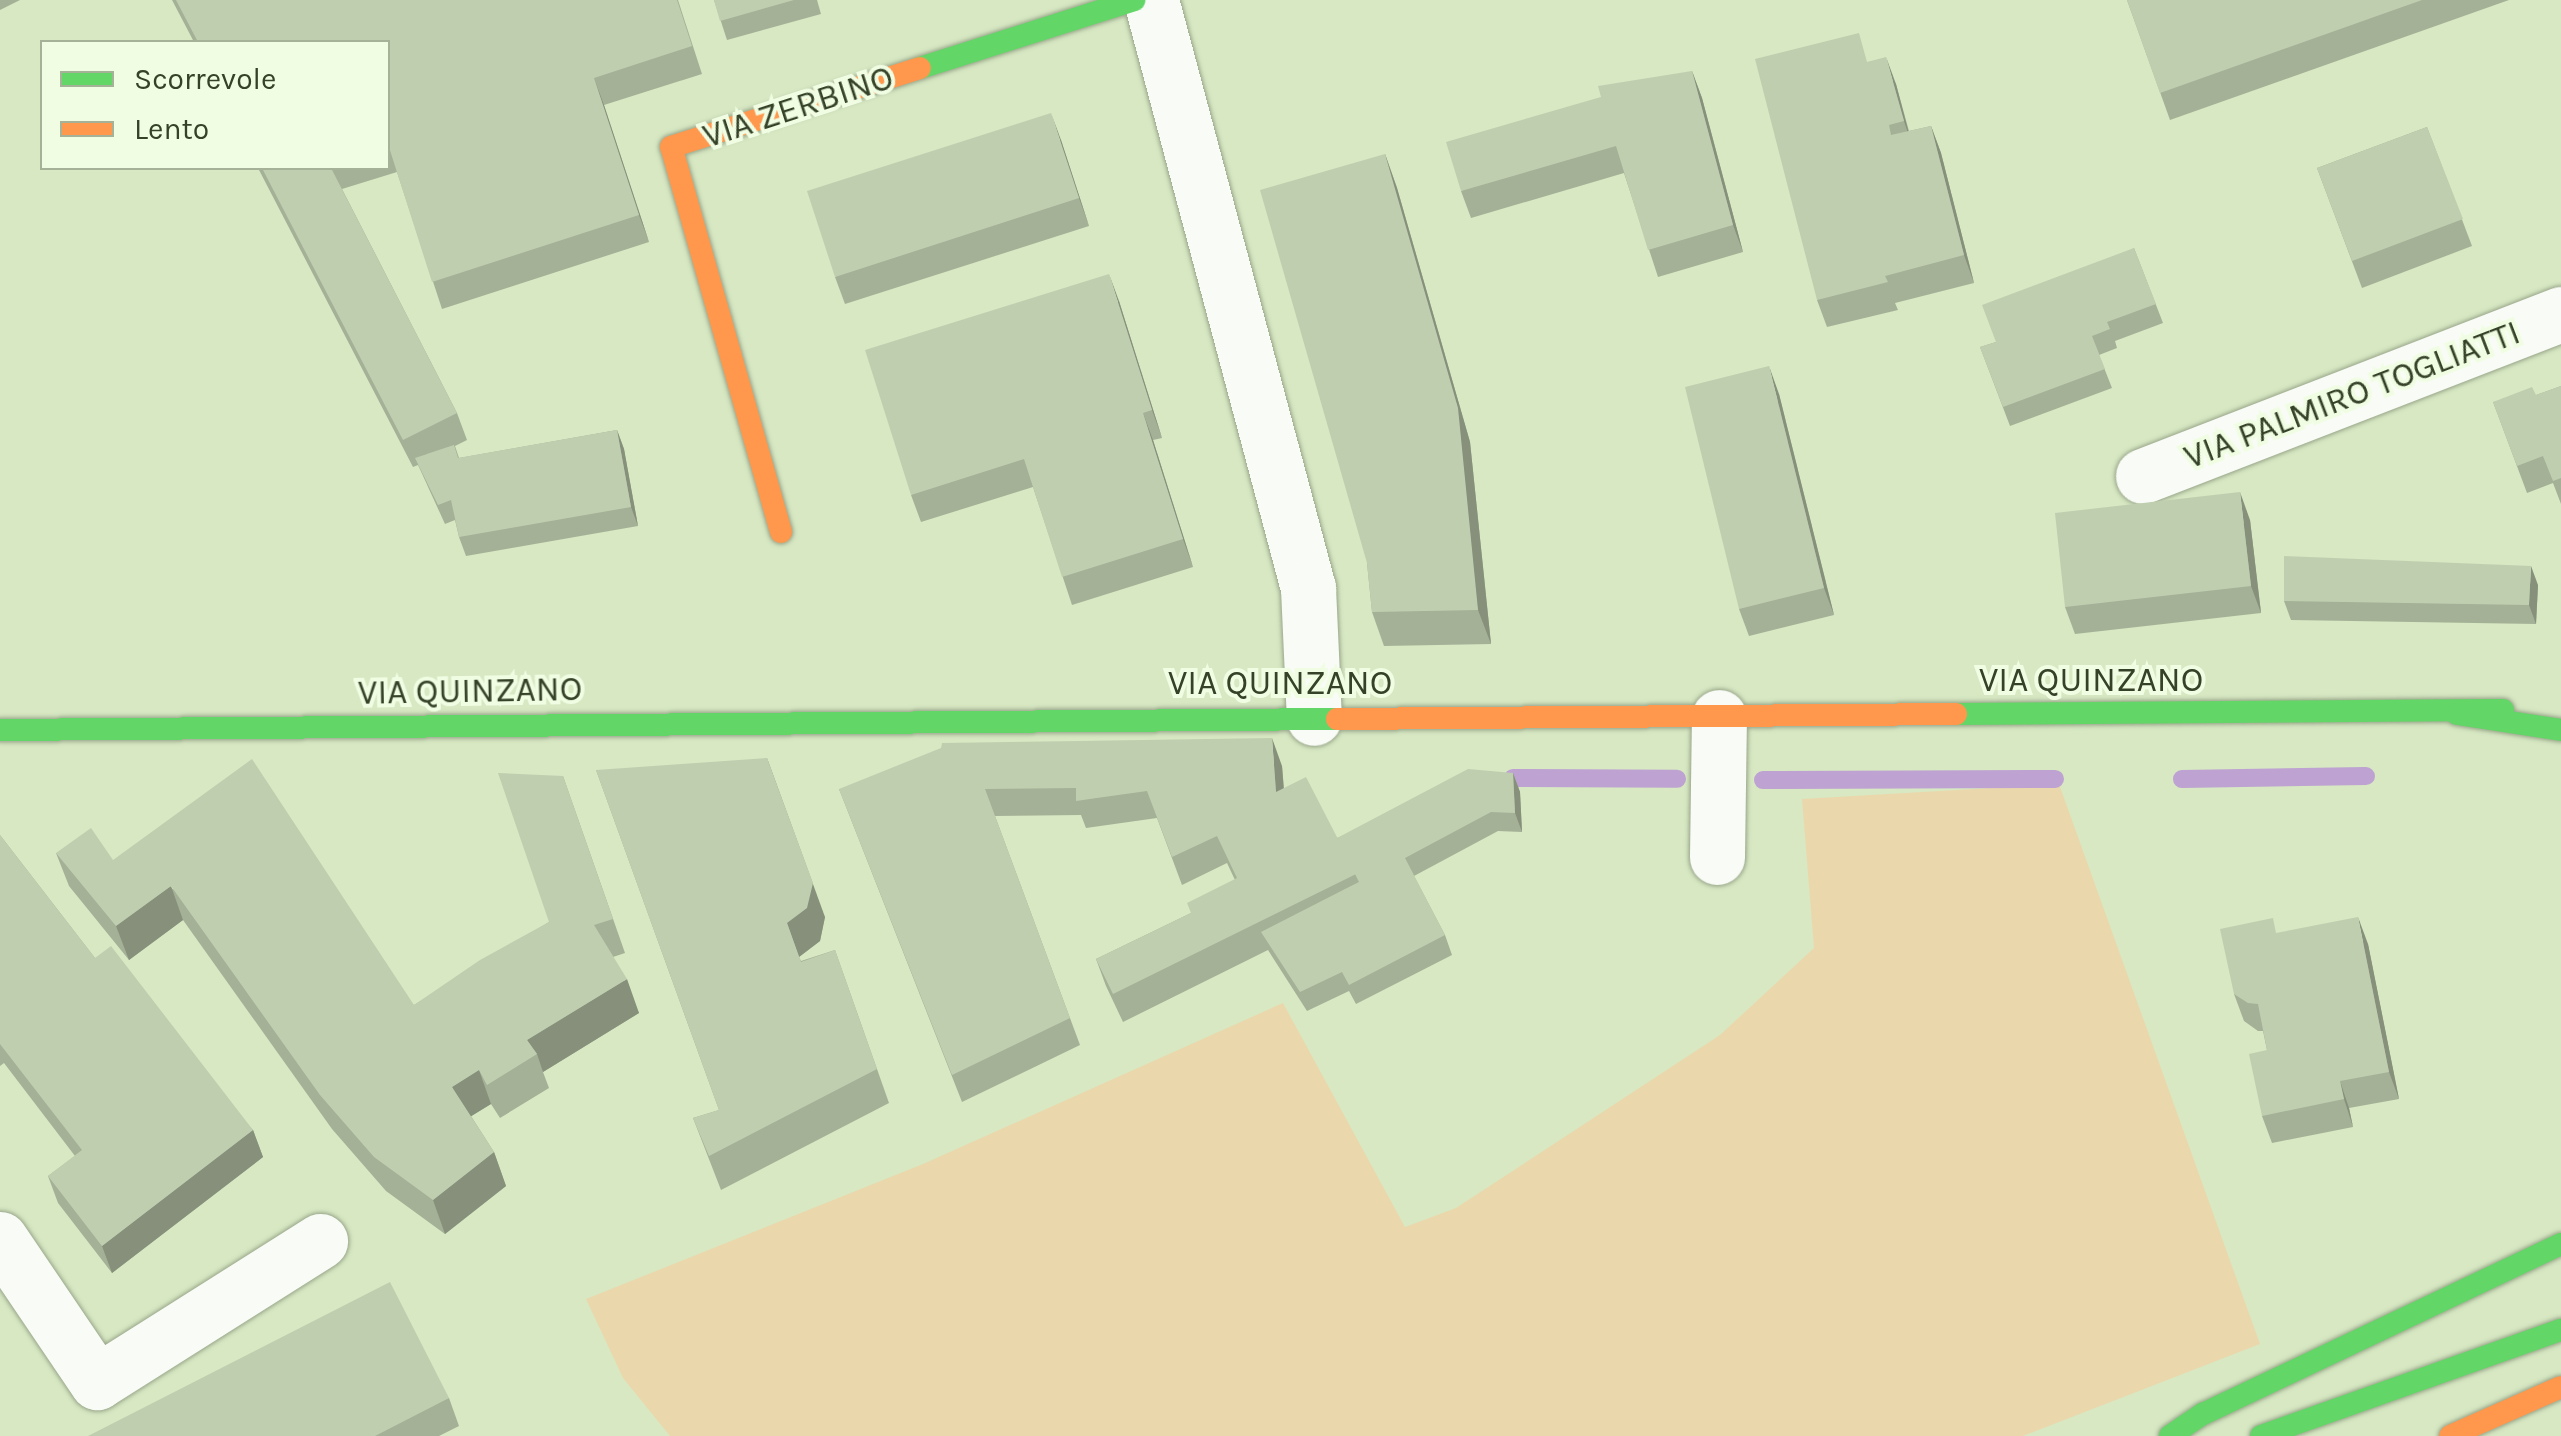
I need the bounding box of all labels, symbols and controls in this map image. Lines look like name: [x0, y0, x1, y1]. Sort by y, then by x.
legend: [40, 40, 390, 170]
street label: VIA ZERBINO: [697, 56, 899, 158]
text: Scorrevole: [134, 61, 276, 97]
text: Lento: [134, 111, 209, 147]
street label: VIA PALMIRO TOGLIATTI: [2178, 312, 2526, 478]
street label: VIA QUINZANO: [1979, 659, 2203, 701]
street label: VIA QUINZANO: [1168, 662, 1392, 704]
street label: VIA QUINZANO: [357, 668, 583, 714]

